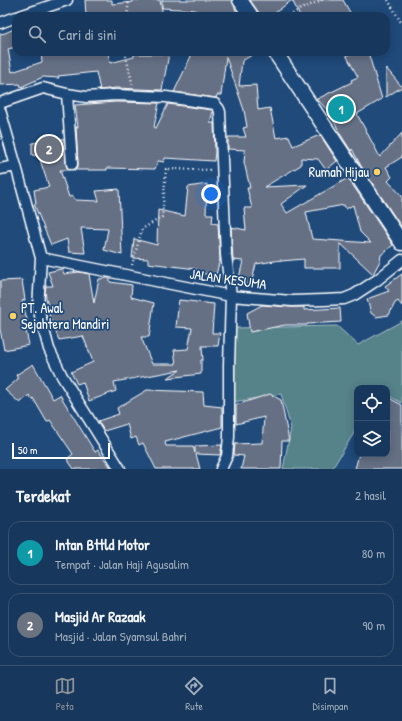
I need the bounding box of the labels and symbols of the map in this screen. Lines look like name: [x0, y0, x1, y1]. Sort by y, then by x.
pin: 1: [328, 94, 354, 124]
pin: 2: [36, 134, 62, 164]
place label: Rumah Hijau: [309, 162, 369, 182]
marker: Rumah Hijau: [372, 167, 382, 177]
your location: [201, 184, 221, 204]
street label: JALAN KESUMA: [188, 264, 268, 293]
place label: PT. Awal Sejahtera Mandiri: [21, 298, 109, 334]
marker: PT. Awal Sejahtera Mandiri: [8, 311, 18, 321]
scale bar: [12, 441, 110, 460]

